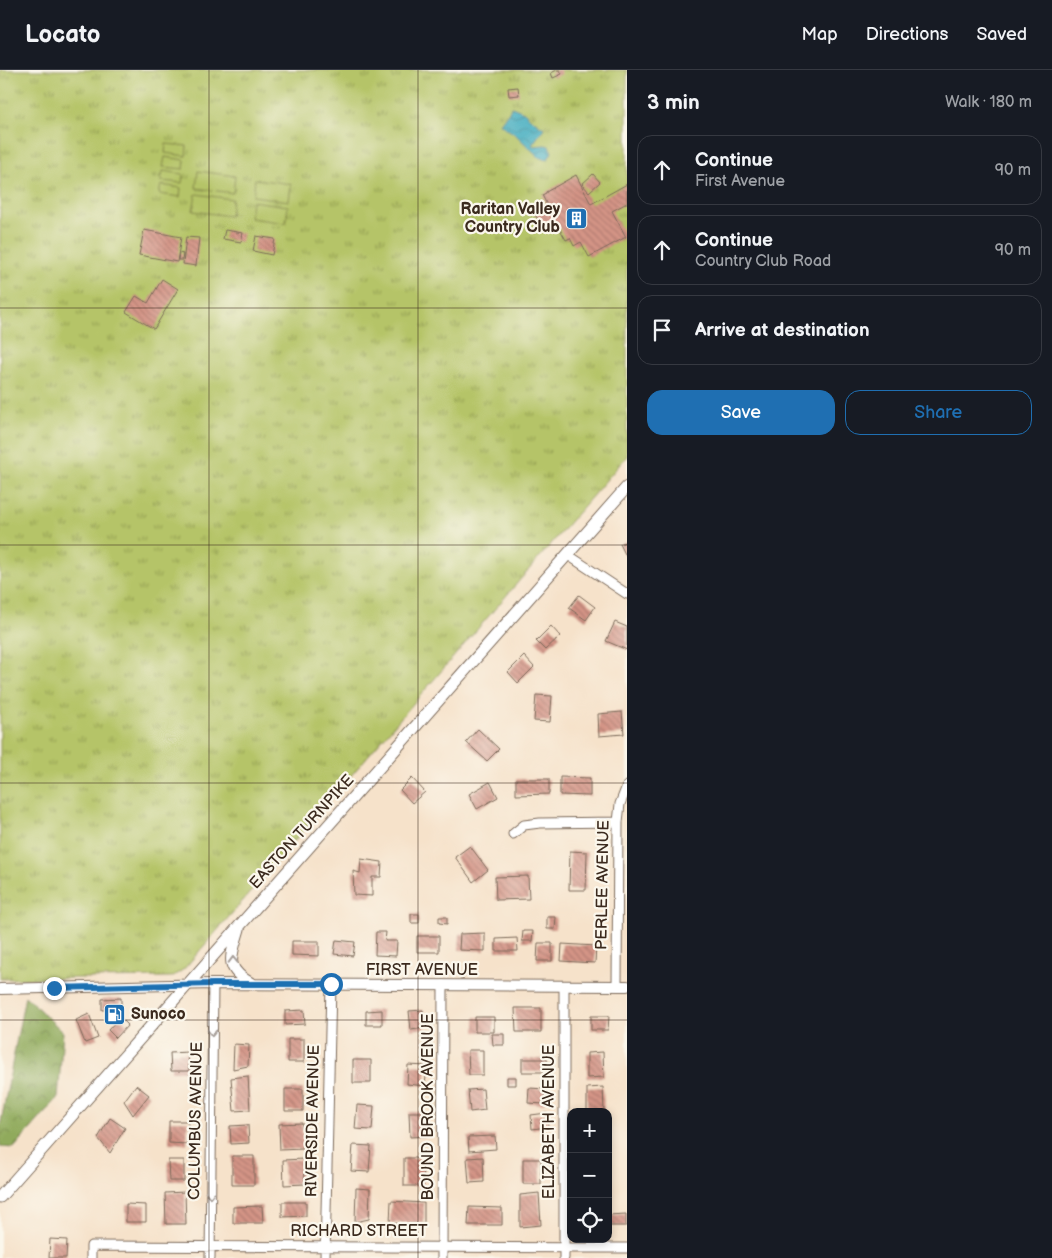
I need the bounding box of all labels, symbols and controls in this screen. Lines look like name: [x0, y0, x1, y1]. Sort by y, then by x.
text: Locato: [25, 20, 100, 49]
text: Map: [802, 24, 838, 45]
text: Directions: [866, 24, 948, 45]
text: Saved: [976, 24, 1027, 45]
text: 3 min: [647, 90, 700, 115]
text: Walk · 180 m: [945, 93, 1032, 112]
text: Continue: [695, 149, 773, 172]
icon: ahead: [648, 156, 676, 184]
text: 90 m: [995, 161, 1031, 180]
text: First Avenue: [695, 172, 785, 191]
place label: Raritan Valley Country Club: [460, 200, 561, 237]
building icon: Raritan Valley Country Club: [564, 206, 588, 230]
text: Continue: [695, 229, 773, 252]
icon: ahead: [648, 236, 676, 264]
text: 90 m: [995, 241, 1031, 260]
text: Country Club Road: [695, 252, 831, 271]
icon: arrive: [648, 316, 676, 344]
text: Arrive at destination: [695, 319, 870, 342]
button: Save: [647, 390, 835, 435]
button: Share: [845, 390, 1032, 435]
street label: EASTON TURNPIKE: [246, 771, 358, 893]
street label: PERLEE AVENUE: [592, 820, 614, 950]
one-way arrow: [228, 955, 238, 963]
street label: FIRST AVENUE: [366, 961, 478, 980]
route start: [320, 973, 343, 996]
route end: [43, 977, 66, 1000]
fuel station icon: Sunoco: [103, 1002, 127, 1026]
place label: Sunoco: [131, 1005, 186, 1024]
street label: BOUND BROOK AVENUE: [419, 1013, 438, 1201]
one-way arrow: [207, 1029, 218, 1037]
street label: COLUMBUS AVENUE: [185, 1042, 207, 1200]
street label: RIVERSIDE AVENUE: [302, 1045, 324, 1197]
street label: ELIZABETH AVENUE: [540, 1045, 559, 1199]
map controls: [567, 1108, 612, 1243]
button: +: [567, 1108, 612, 1153]
button: −: [567, 1153, 612, 1198]
one-way arrow: [205, 1192, 215, 1199]
button: locate: [567, 1198, 612, 1243]
street label: RICHARD STREET: [290, 1222, 428, 1241]

